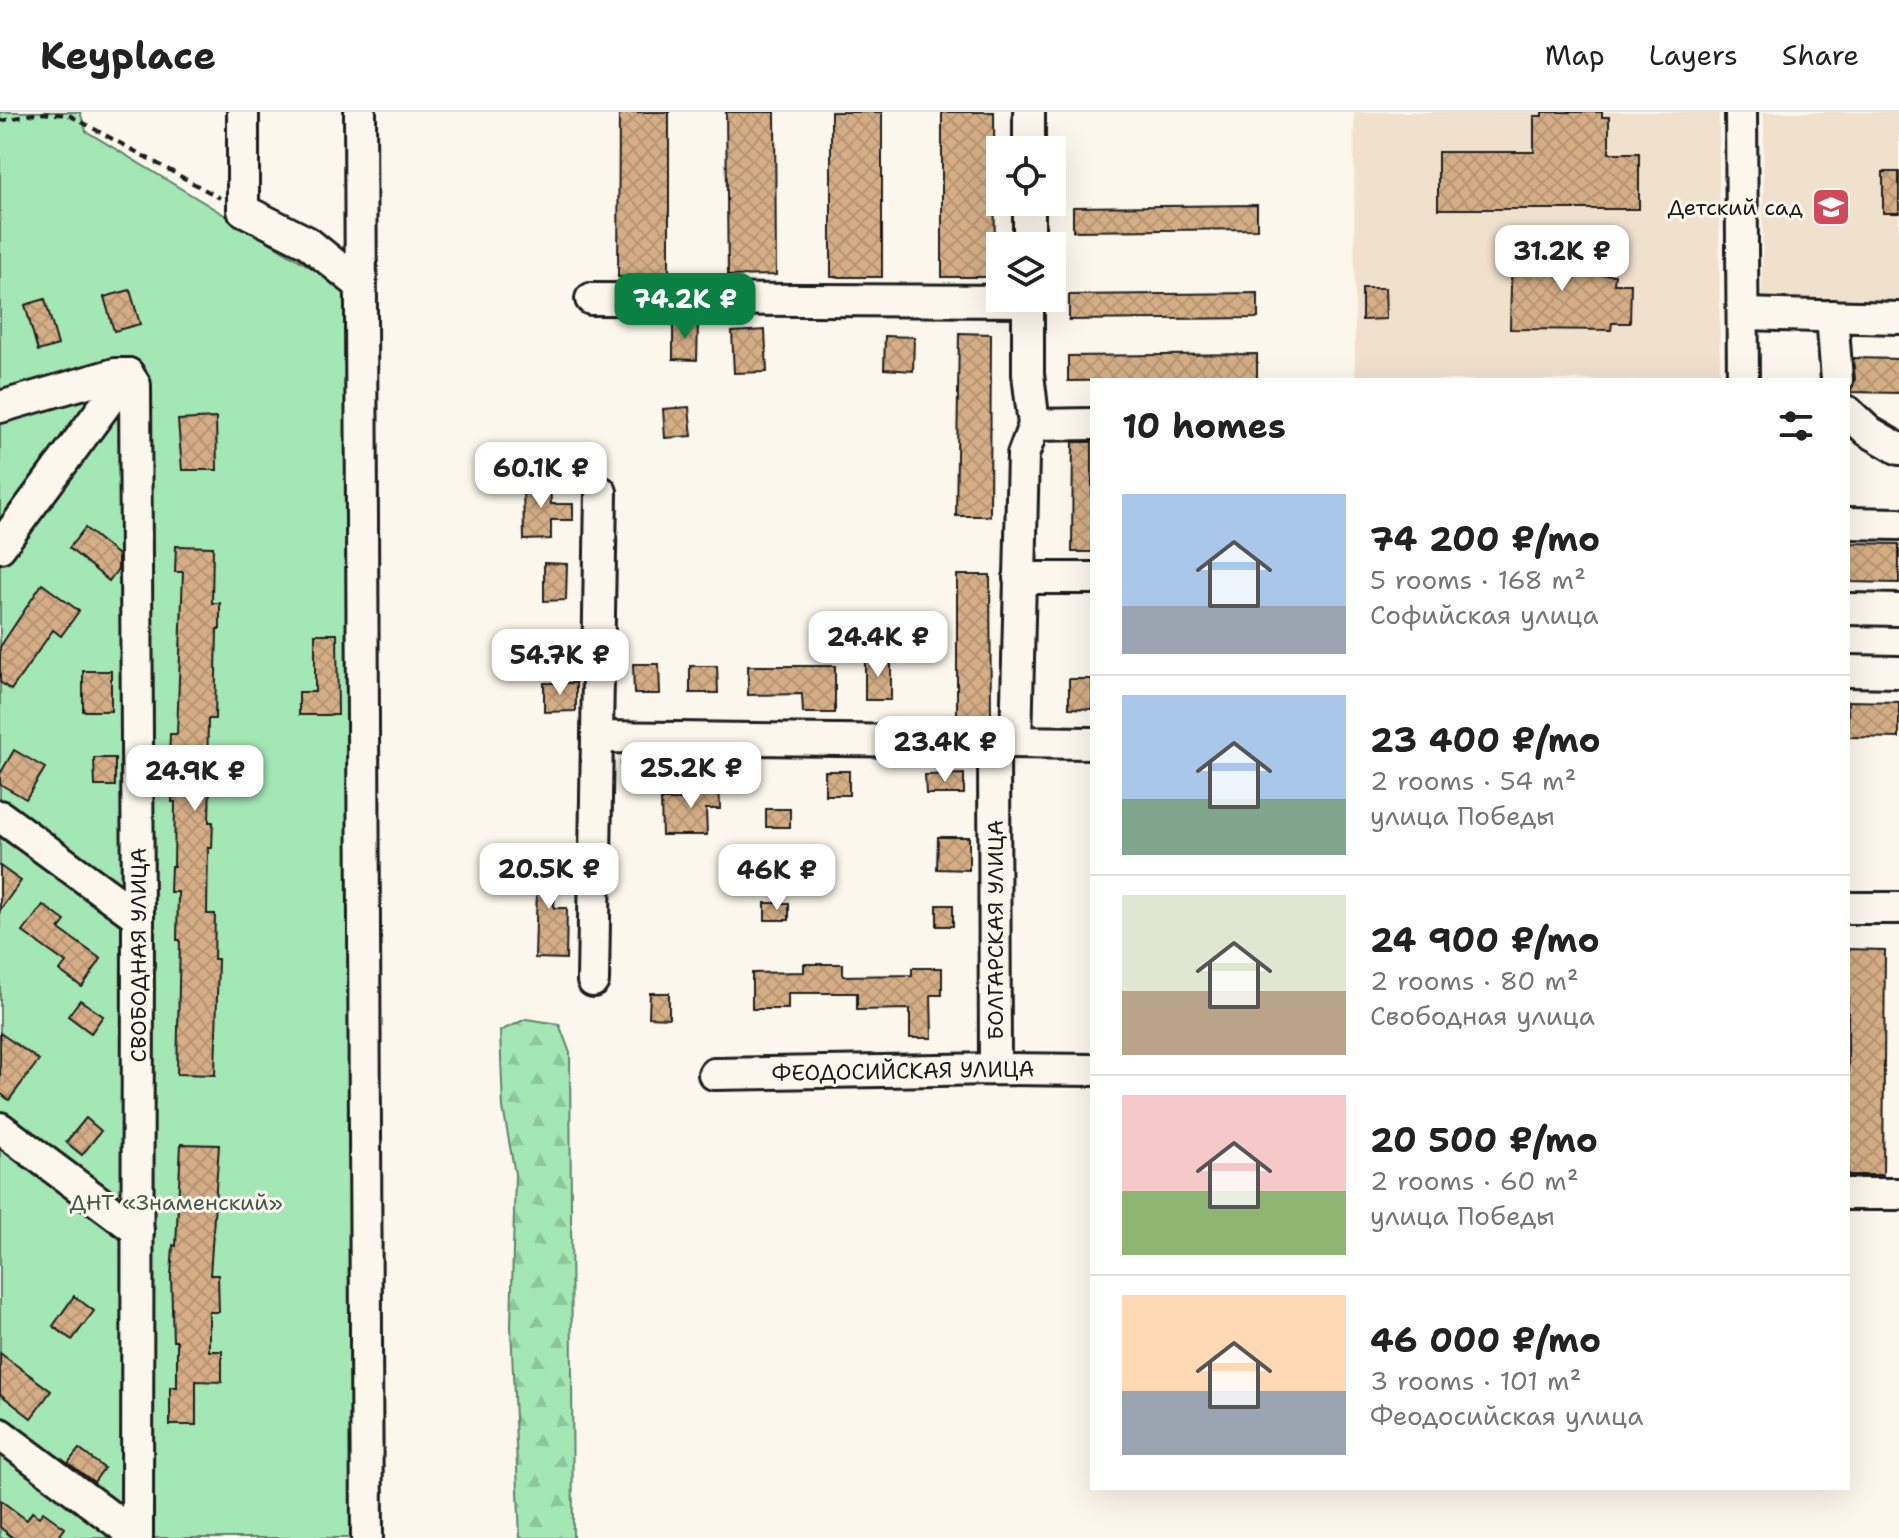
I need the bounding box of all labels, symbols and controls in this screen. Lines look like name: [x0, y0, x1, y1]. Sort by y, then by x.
text: Keyplace: [40, 30, 216, 81]
text: Map: [1545, 36, 1605, 74]
text: Layers: [1649, 36, 1738, 74]
text: Share: [1782, 36, 1859, 74]
map controls: [986, 136, 1066, 312]
button: locate: [986, 136, 1066, 216]
school or university icon: Детский сад: [1810, 186, 1852, 228]
place label: Детский сад: [1667, 193, 1803, 222]
pin: 31.2K ₽: [1488, 225, 1636, 293]
button: layers: [986, 232, 1066, 312]
text: 31.2K ₽: [1513, 233, 1611, 268]
pin: 74.2K ₽: [611, 273, 759, 341]
text: 74.2K ₽: [633, 281, 737, 316]
text: 10 homes: [1122, 403, 1286, 449]
icon: filters: [1774, 404, 1818, 448]
pin: 60.1K ₽: [467, 442, 615, 510]
text: 60.1K ₽: [493, 450, 589, 485]
text: 74 200 ₽/mo: [1370, 516, 1600, 562]
icon: home: [1186, 526, 1282, 622]
text: 5 rooms · 168 m²: [1370, 562, 1586, 597]
text: Софийская улица: [1370, 597, 1599, 632]
pin: 24.4K ₽: [804, 611, 952, 679]
text: 24.4K ₽: [827, 619, 929, 654]
pin: 54.7K ₽: [486, 629, 634, 697]
text: 54.7K ₽: [510, 637, 610, 672]
pin: 23.4K ₽: [871, 716, 1019, 784]
text: 23 400 ₽/mo: [1370, 717, 1601, 763]
text: 23.4K ₽: [893, 724, 997, 759]
icon: home: [1186, 727, 1282, 823]
pin: 25.2K ₽: [617, 742, 765, 810]
pin: 24.9K ₽: [121, 745, 269, 813]
text: 25.2K ₽: [639, 750, 743, 785]
text: 24.9K ₽: [144, 753, 246, 788]
text: 2 rooms · 54 m²: [1370, 763, 1576, 798]
text: улица Победы: [1370, 798, 1555, 833]
street label: БОЛГАРСКАЯ УЛИЦА: [981, 820, 1010, 1040]
pin: 20.5K ₽: [475, 843, 623, 911]
pin: 46K ₽: [721, 844, 833, 912]
street label: СВОБОДНАЯ УЛИЦА: [124, 847, 153, 1063]
text: 20.5K ₽: [498, 851, 600, 886]
text: 46K ₽: [736, 852, 818, 887]
text: 24 900 ₽/mo: [1370, 917, 1600, 963]
icon: home: [1186, 927, 1282, 1023]
text: 2 rooms · 80 m²: [1370, 963, 1579, 998]
text: Свободная улица: [1370, 998, 1595, 1033]
street label: ФЕОДОСИЙСКАЯ УЛИЦА: [771, 1054, 1035, 1088]
text: 20 500 ₽/mo: [1370, 1117, 1598, 1163]
icon: home: [1186, 1127, 1282, 1223]
text: 2 rooms · 60 m²: [1370, 1163, 1579, 1198]
park label: ДНТ «Знаменский»: [69, 1188, 283, 1217]
text: улица Победы: [1370, 1198, 1555, 1233]
text: 46 000 ₽/mo: [1370, 1317, 1601, 1363]
icon: home: [1186, 1327, 1282, 1423]
text: 3 rooms · 101 m²: [1370, 1363, 1581, 1398]
text: Феодосийская улица: [1370, 1398, 1643, 1433]

